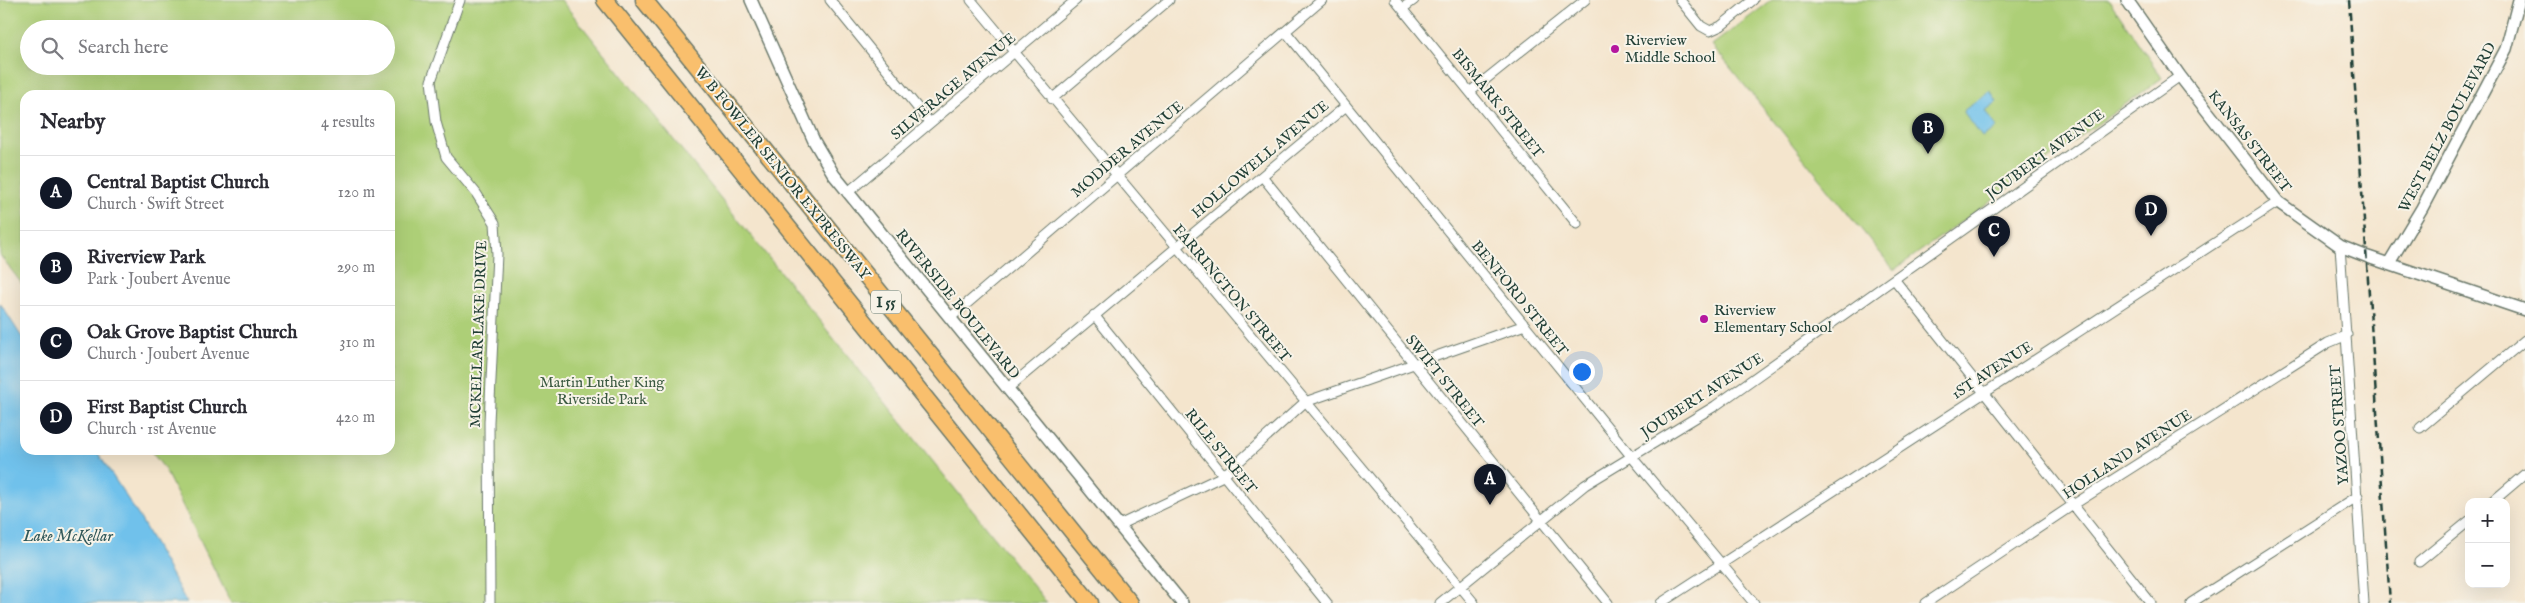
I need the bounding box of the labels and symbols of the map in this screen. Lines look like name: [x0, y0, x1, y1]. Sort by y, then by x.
street label: SILVERAGE AVENUE: [887, 29, 1020, 144]
place label: Riverview Middle School: [1625, 31, 1716, 67]
street label: WEST BELZ BOULEVARD: [2394, 39, 2500, 215]
marker: Riverview Middle School: [1609, 43, 1621, 55]
street label: BISMARK STREET: [1448, 45, 1548, 162]
street label: W B FOWLER SENIOR EXPRESSWAY: [691, 63, 875, 284]
street label: KANSAS STREET: [2204, 86, 2295, 196]
street label: HOLLOWELL AVENUE: [1188, 96, 1333, 222]
street label: MODDER AVENUE: [1067, 97, 1187, 202]
street label: JOUBERT AVENUE: [1981, 105, 2108, 205]
pin: B: [1912, 113, 1944, 154]
pin: D: [2135, 195, 2167, 236]
pin: C: [1978, 216, 2010, 257]
street label: FARRINGTON STREET: [1168, 221, 1295, 366]
street label: RIVERSIDE BOULEVARD: [891, 225, 1024, 383]
street label: BENFORD STREET: [1467, 237, 1572, 360]
street label: MCKELLAR LAKE DRIVE: [466, 240, 491, 428]
road number: I 55: [871, 290, 901, 314]
place label: Riverview Elementary School: [1714, 301, 1833, 337]
marker: Riverview Elementary School: [1698, 313, 1710, 325]
street label: SWIFT STREET: [1401, 331, 1488, 432]
street label: 1ST AVENUE: [1948, 337, 2037, 404]
street label: JOUBERT AVENUE: [1636, 349, 1767, 443]
your location: [1569, 359, 1595, 385]
street label: YAZOO STREET: [2326, 364, 2353, 486]
park label: Martin Luther King Riverside Park: [540, 373, 665, 409]
street label: RILE STREET: [1181, 405, 1261, 498]
street label: HOLLAND AVENUE: [2059, 405, 2196, 503]
pin: A: [1474, 464, 1506, 505]
water label: Lake McKellar: [22, 527, 114, 547]

